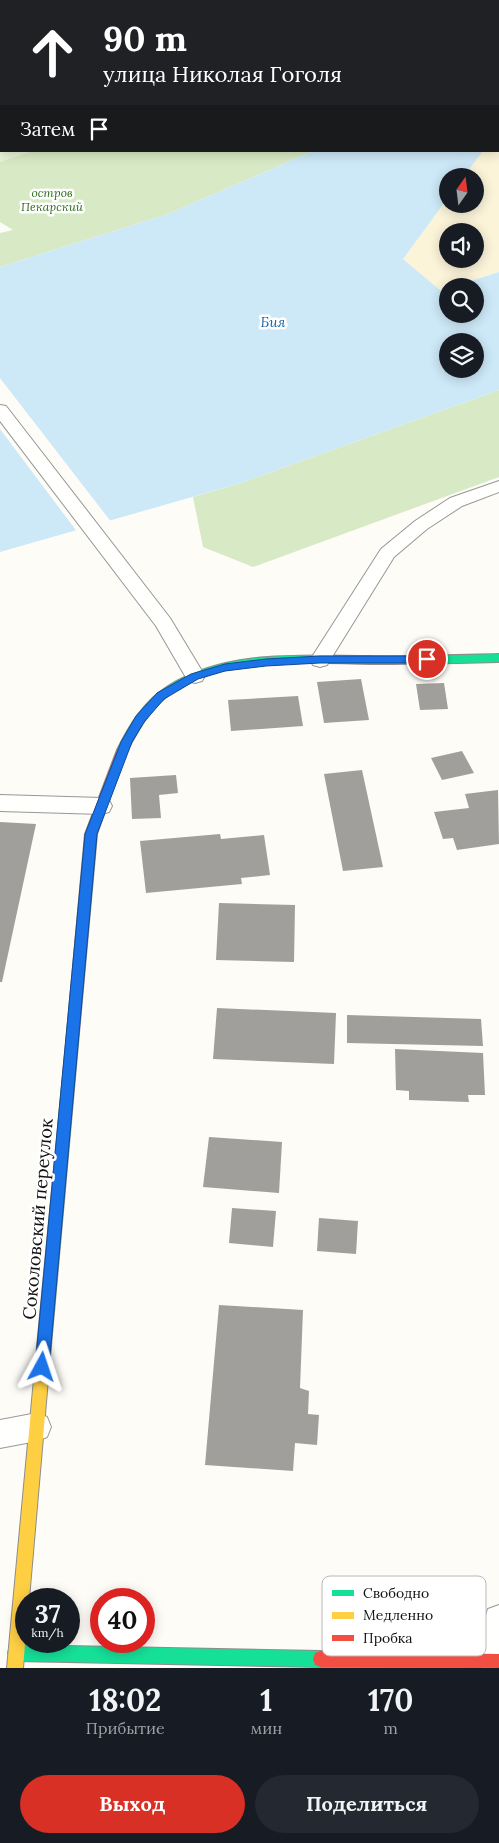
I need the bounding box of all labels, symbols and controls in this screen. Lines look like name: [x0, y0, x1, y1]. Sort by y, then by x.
text: 90 m: [103, 16, 187, 61]
icon: ahead: [20, 20, 85, 85]
text: улица Николая Гоголя: [103, 60, 342, 88]
icon: arrive: [85, 115, 113, 143]
text: Затем: [20, 117, 75, 141]
north arrow: [439, 168, 484, 212]
map controls: [439, 168, 484, 378]
park label: остров Пекарский: [21, 185, 84, 214]
button: sound: [439, 223, 484, 268]
button: search: [439, 278, 484, 323]
water label: Бия: [261, 313, 286, 331]
button: layers: [439, 333, 484, 378]
pin: [406, 638, 448, 680]
icon: arrive: [413, 645, 441, 673]
street label: Соколовский переулок: [17, 1117, 58, 1321]
position arrow: [15, 1340, 67, 1392]
legend: [322, 1576, 486, 1656]
text: Свободно: [363, 1584, 429, 1602]
speed limit sign: 40: [90, 1588, 155, 1653]
text: 37: [35, 1598, 60, 1630]
text: Медленно: [363, 1606, 433, 1624]
text: km/h: [31, 1625, 64, 1640]
text: Пробка: [363, 1629, 413, 1647]
text: 18:02: [89, 1681, 161, 1719]
text: 1: [260, 1681, 272, 1719]
text: 170: [368, 1681, 413, 1719]
text: Прибытие: [86, 1718, 165, 1738]
text: мин: [250, 1718, 282, 1738]
text: m: [383, 1718, 398, 1738]
button: Выход: [20, 1775, 245, 1833]
button: Поделиться: [255, 1775, 479, 1833]

